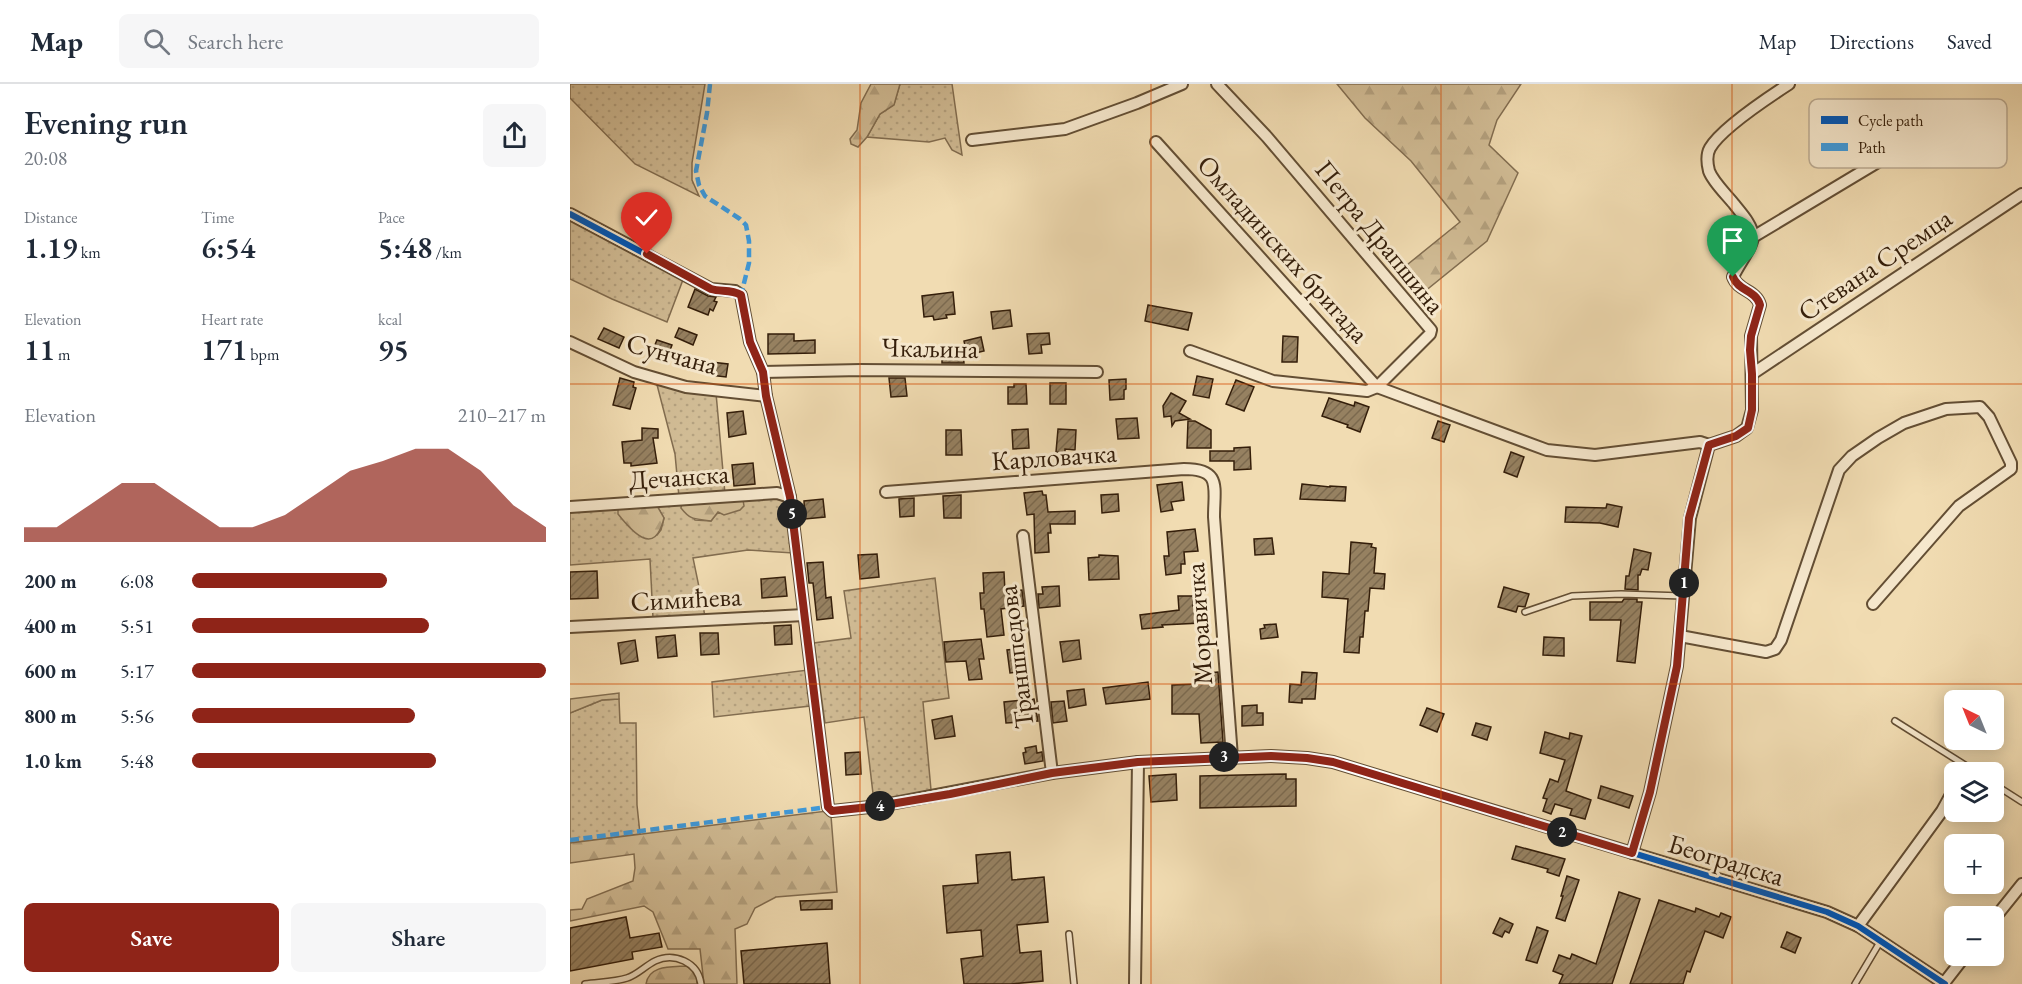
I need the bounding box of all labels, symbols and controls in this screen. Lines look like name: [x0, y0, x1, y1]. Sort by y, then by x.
search box: [119, 14, 539, 68]
text: Map: [30, 23, 83, 59]
icon: search: [140, 25, 173, 58]
text: Search here: [188, 27, 283, 56]
text: Map: [1759, 28, 1796, 55]
text: Directions: [1829, 28, 1914, 55]
text: Saved: [1947, 28, 1992, 55]
legend: [1809, 99, 2007, 168]
text: Evening run: [24, 101, 188, 144]
button: share: [483, 104, 546, 167]
text: Cycle path: [1858, 110, 1923, 131]
text: Path: [1858, 137, 1886, 158]
text: 20:08: [24, 145, 67, 171]
street label: Омладинских бригада: [1190, 147, 1377, 350]
street label: Петра Драпшина: [1308, 153, 1453, 321]
pin: [621, 192, 672, 254]
street label: Стевана Сремца: [1791, 200, 1959, 329]
icon: check: [630, 201, 663, 234]
text: Distance: [24, 207, 77, 228]
text: Time: [201, 207, 234, 228]
text: Pace: [378, 207, 405, 228]
pin: [1707, 215, 1758, 277]
icon: arrive: [1716, 224, 1749, 257]
text: 1.19: [24, 228, 77, 267]
text: 6:54: [201, 228, 255, 267]
text: 5:48: [378, 228, 432, 267]
text: km: [77, 242, 101, 263]
text: /km: [432, 242, 462, 263]
text: Elevation: [24, 309, 82, 330]
text: Heart rate: [201, 309, 263, 330]
text: kcal: [378, 309, 402, 330]
street label: Сунчана: [623, 325, 722, 382]
street label: Чкаљина: [881, 329, 979, 366]
text: 11: [24, 330, 55, 369]
text: 171: [201, 330, 247, 369]
text: 95: [378, 330, 409, 369]
text: m: [55, 344, 70, 365]
text: bpm: [247, 344, 279, 365]
text: Elevation: [24, 402, 96, 428]
text: 210–217 m: [458, 402, 546, 428]
street label: Карловачка: [990, 435, 1118, 478]
street label: Дечанска: [628, 456, 730, 497]
pin: 5: [777, 499, 807, 529]
text: 5: [788, 503, 796, 524]
street label: Моравичка: [1177, 562, 1220, 686]
text: 200 m: [24, 568, 77, 594]
text: 6:08: [120, 568, 154, 594]
pin: 1: [1669, 568, 1699, 598]
text: 1: [1680, 572, 1688, 593]
street label: Симићева: [629, 578, 743, 619]
street label: Траншпедова: [989, 583, 1042, 731]
text: 400 m: [24, 613, 77, 639]
text: 5:51: [120, 613, 154, 639]
text: 600 m: [24, 658, 77, 684]
text: 5:17: [120, 658, 154, 684]
north arrow: [1944, 690, 2004, 750]
map controls: [1944, 690, 2004, 966]
text: 800 m: [24, 703, 77, 729]
text: 5:56: [120, 703, 154, 729]
pin: 3: [1209, 742, 1239, 772]
text: 3: [1220, 746, 1228, 767]
text: 1.0 km: [24, 748, 82, 774]
text: 5:48: [120, 748, 154, 774]
button: layers: [1944, 762, 2004, 822]
pin: 4: [865, 791, 895, 821]
text: 4: [876, 795, 884, 816]
pin: 2: [1547, 817, 1577, 847]
text: 2: [1558, 821, 1566, 842]
street label: Београдска: [1664, 825, 1789, 894]
button: +: [1944, 834, 2004, 894]
button: Save: [24, 903, 279, 972]
button: Share: [291, 903, 546, 972]
button: −: [1944, 906, 2004, 966]

